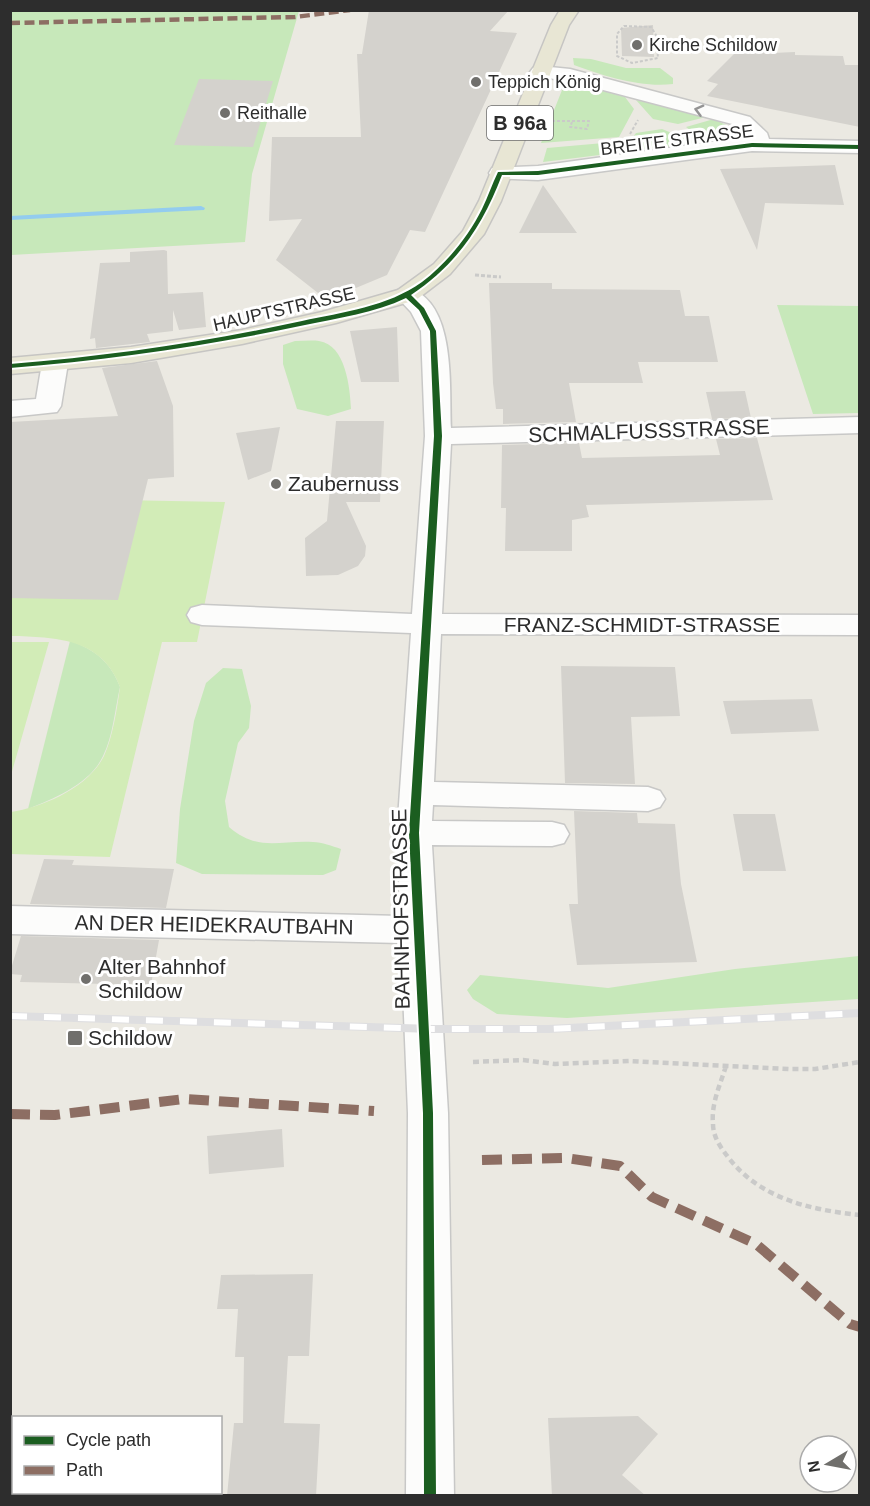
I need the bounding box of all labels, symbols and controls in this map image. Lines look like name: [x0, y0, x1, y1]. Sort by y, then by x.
place label: Kirche Schildow: [649, 35, 778, 55]
marker: Kirche Schildow: [630, 38, 644, 52]
place label: Teppich König: [488, 72, 601, 92]
marker: Teppich König: [469, 75, 483, 89]
place label: Reithalle: [237, 103, 307, 123]
one-way arrow: [694, 104, 704, 117]
marker: Reithalle: [218, 106, 232, 120]
road number: B 96a: [487, 106, 553, 140]
street label: BREITE STRASSE: [599, 121, 755, 159]
street label: HAUPTSTRASSE: [211, 283, 357, 335]
street label: SCHMALFUSSSTRASSE: [528, 415, 770, 446]
place label: Zaubernuss: [288, 472, 399, 495]
marker: Zaubernuss: [269, 477, 283, 491]
street label: FRANZ-SCHMIDT-STRASSE: [504, 613, 780, 636]
street label: BAHNHOFSTRASSE: [387, 808, 414, 1010]
street label: AN DER HEIDEKRAUTBAHN: [74, 911, 354, 938]
place label: Alter Bahnhof Schildow: [98, 955, 225, 1002]
marker: Alter Bahnhof Schildow: [79, 972, 93, 986]
place label: Schildow: [88, 1026, 173, 1049]
marker: Schildow: [66, 1029, 84, 1047]
legend: [12, 1416, 222, 1494]
text: Cycle path: [66, 1430, 151, 1450]
north arrow: [798, 1434, 858, 1494]
text: N: [804, 1459, 823, 1474]
text: Path: [66, 1460, 103, 1480]

